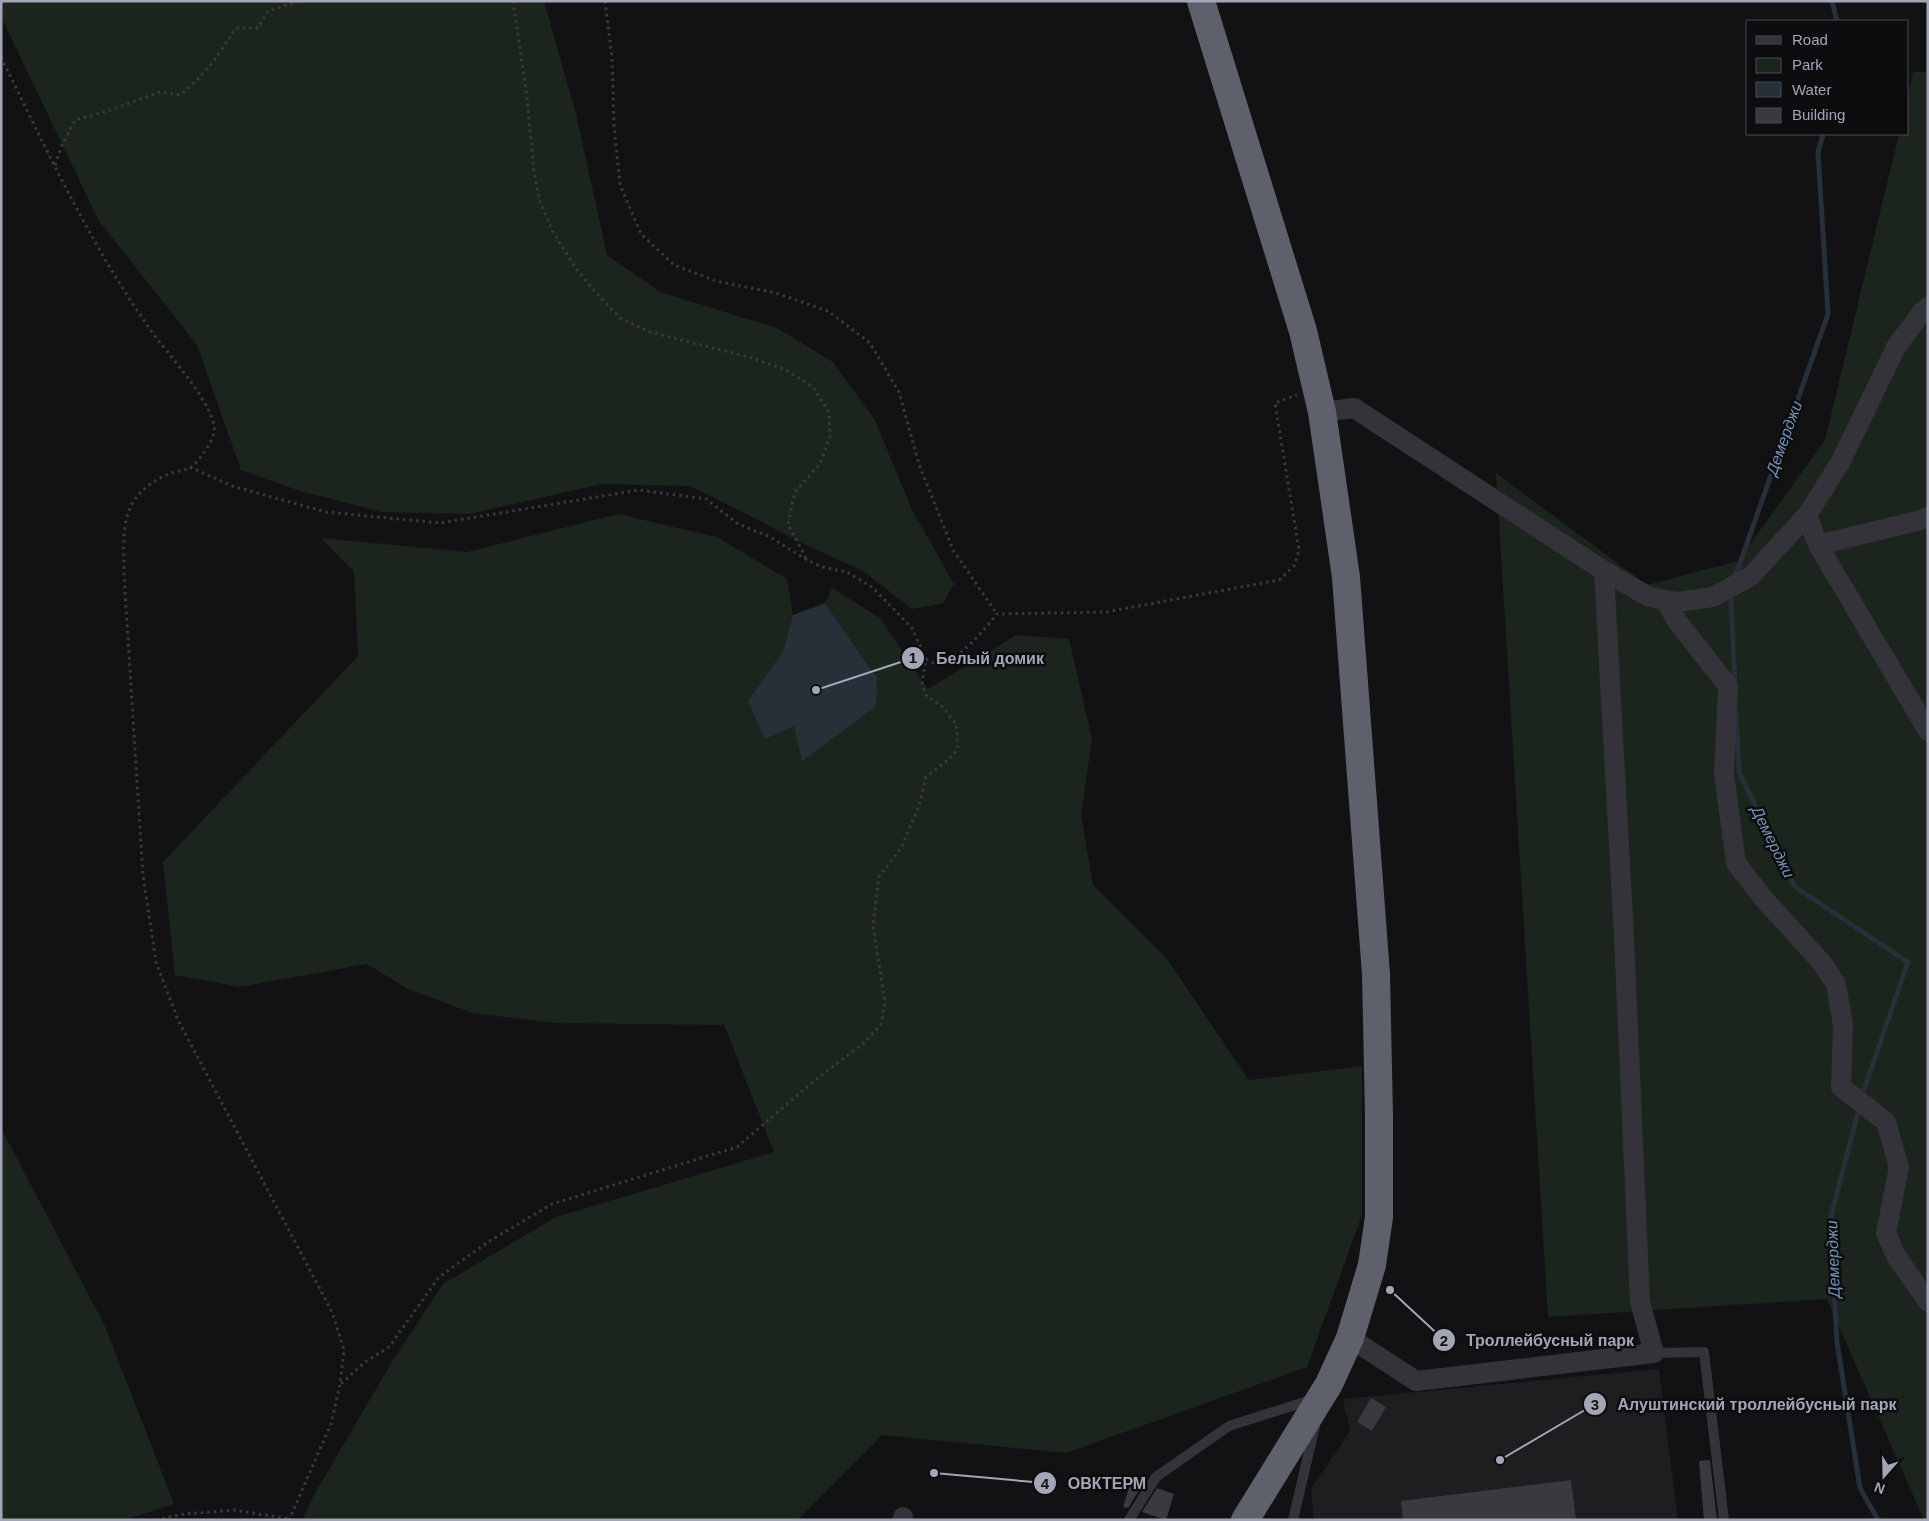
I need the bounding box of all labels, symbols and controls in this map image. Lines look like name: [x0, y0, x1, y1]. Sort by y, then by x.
legend: [1746, 20, 1909, 135]
text: Road: [1792, 31, 1828, 48]
text: Park: [1792, 56, 1823, 73]
text: Water: [1792, 81, 1831, 98]
text: Building: [1792, 106, 1845, 123]
water label: Демерджи: [1762, 399, 1805, 479]
callout: Белый домик: [901, 643, 1054, 674]
text: 1: [909, 649, 917, 666]
text: Белый домик: [936, 650, 1045, 667]
water label: Демерджи: [1747, 802, 1798, 881]
water label: Демерджи: [1823, 1220, 1843, 1300]
callout: Троллейбусный парк: [1431, 1325, 1644, 1356]
text: 2: [1440, 1332, 1448, 1349]
text: Троллейбусный парк: [1466, 1332, 1635, 1349]
callout: Алуштинский троллейбусный парк: [1583, 1389, 1907, 1420]
text: 3: [1591, 1396, 1599, 1413]
text: Алуштинский троллейбусный парк: [1618, 1396, 1897, 1413]
north arrow: [1859, 1451, 1909, 1501]
callout: ОВКТЕРМ: [1032, 1468, 1156, 1499]
text: 4: [1041, 1475, 1050, 1492]
text: ОВКТЕРМ: [1068, 1475, 1146, 1492]
text: N: [1872, 1479, 1887, 1497]

